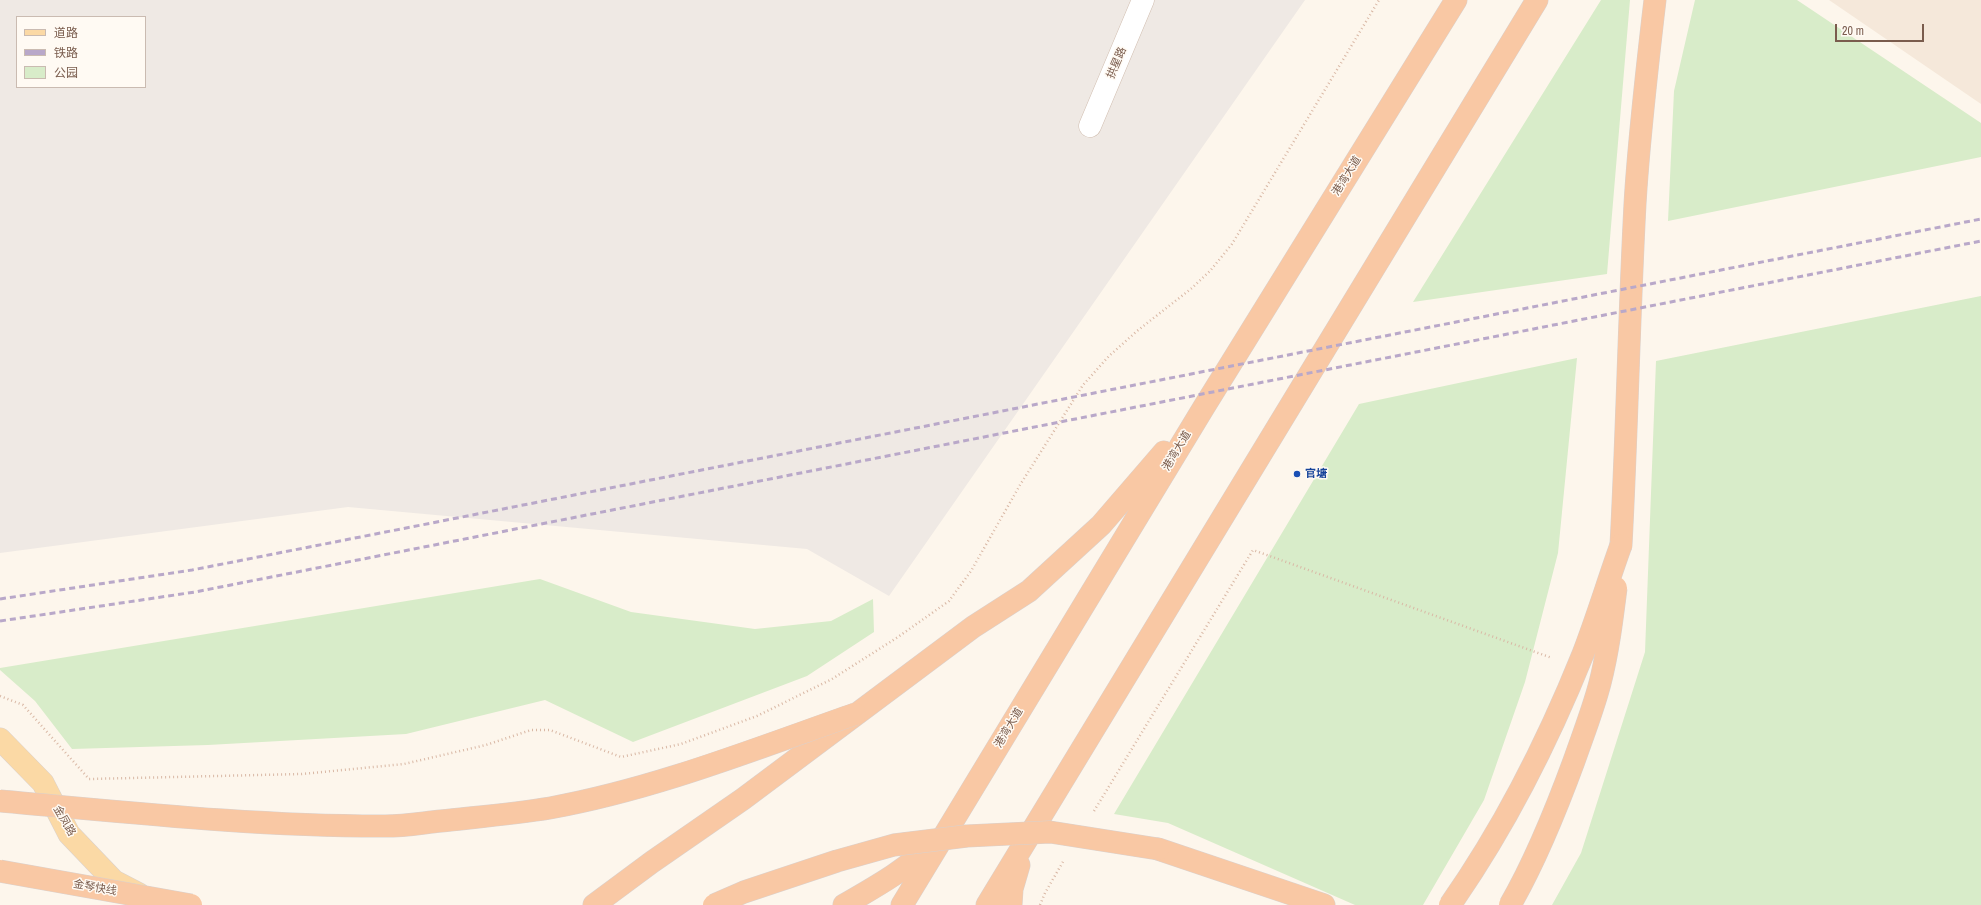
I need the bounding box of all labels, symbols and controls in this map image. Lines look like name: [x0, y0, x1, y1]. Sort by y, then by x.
legend: [16, 16, 146, 88]
scale bar: [1837, 16, 1926, 42]
text: 20 m: [1842, 23, 1864, 39]
text: 道路: [54, 25, 78, 41]
text: 铁路: [54, 45, 78, 61]
street label: 拱星路: [1104, 45, 1130, 81]
text: 公园: [54, 65, 78, 81]
street label: 港湾大道: [1330, 154, 1364, 198]
street label: 港湾大道: [1160, 429, 1194, 473]
place label: 官塘: [1305, 467, 1327, 481]
marker: 官塘: [1292, 469, 1302, 479]
street label: 港湾大道: [992, 706, 1026, 750]
street label: 金凤路: [50, 803, 78, 839]
street label: 金琴快线: [72, 878, 118, 898]

